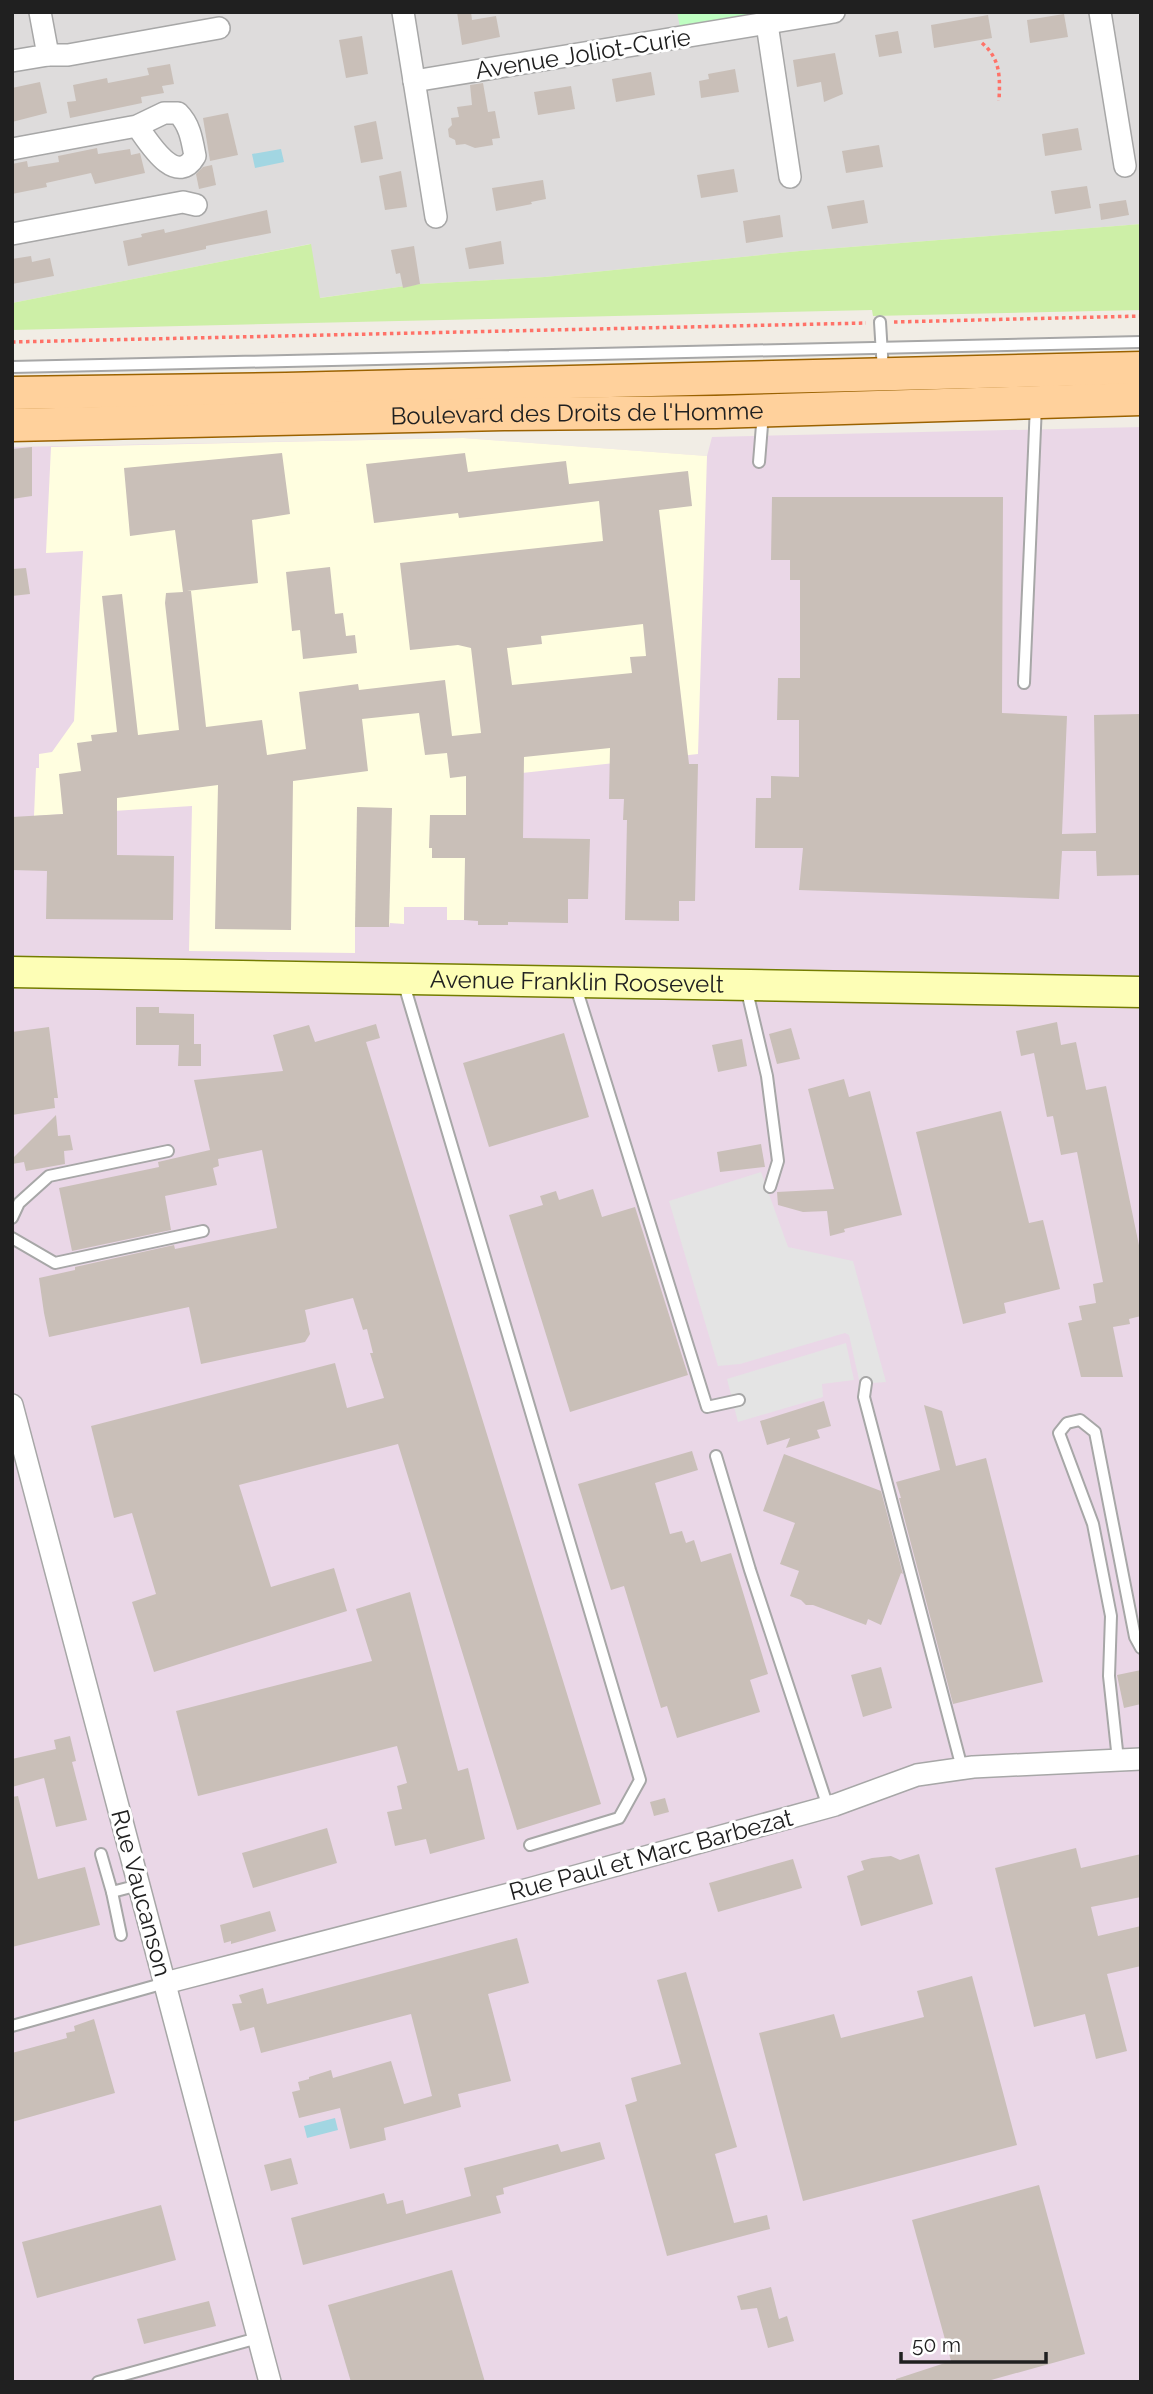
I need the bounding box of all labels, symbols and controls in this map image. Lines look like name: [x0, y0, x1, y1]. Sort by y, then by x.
street label: Avenue Joliot-Curie: [473, 22, 693, 85]
street label: Boulevard des Droits de l'Homme: [390, 396, 764, 431]
street label: Avenue Franklin Roosevelt: [430, 964, 724, 999]
street label: Rue Paul et Marc Barbezat: [506, 1803, 796, 1906]
street label: Rue Vaucanson: [105, 1806, 178, 1980]
scale bar: [901, 2320, 1046, 2364]
text: 50 m: [912, 2332, 961, 2357]

